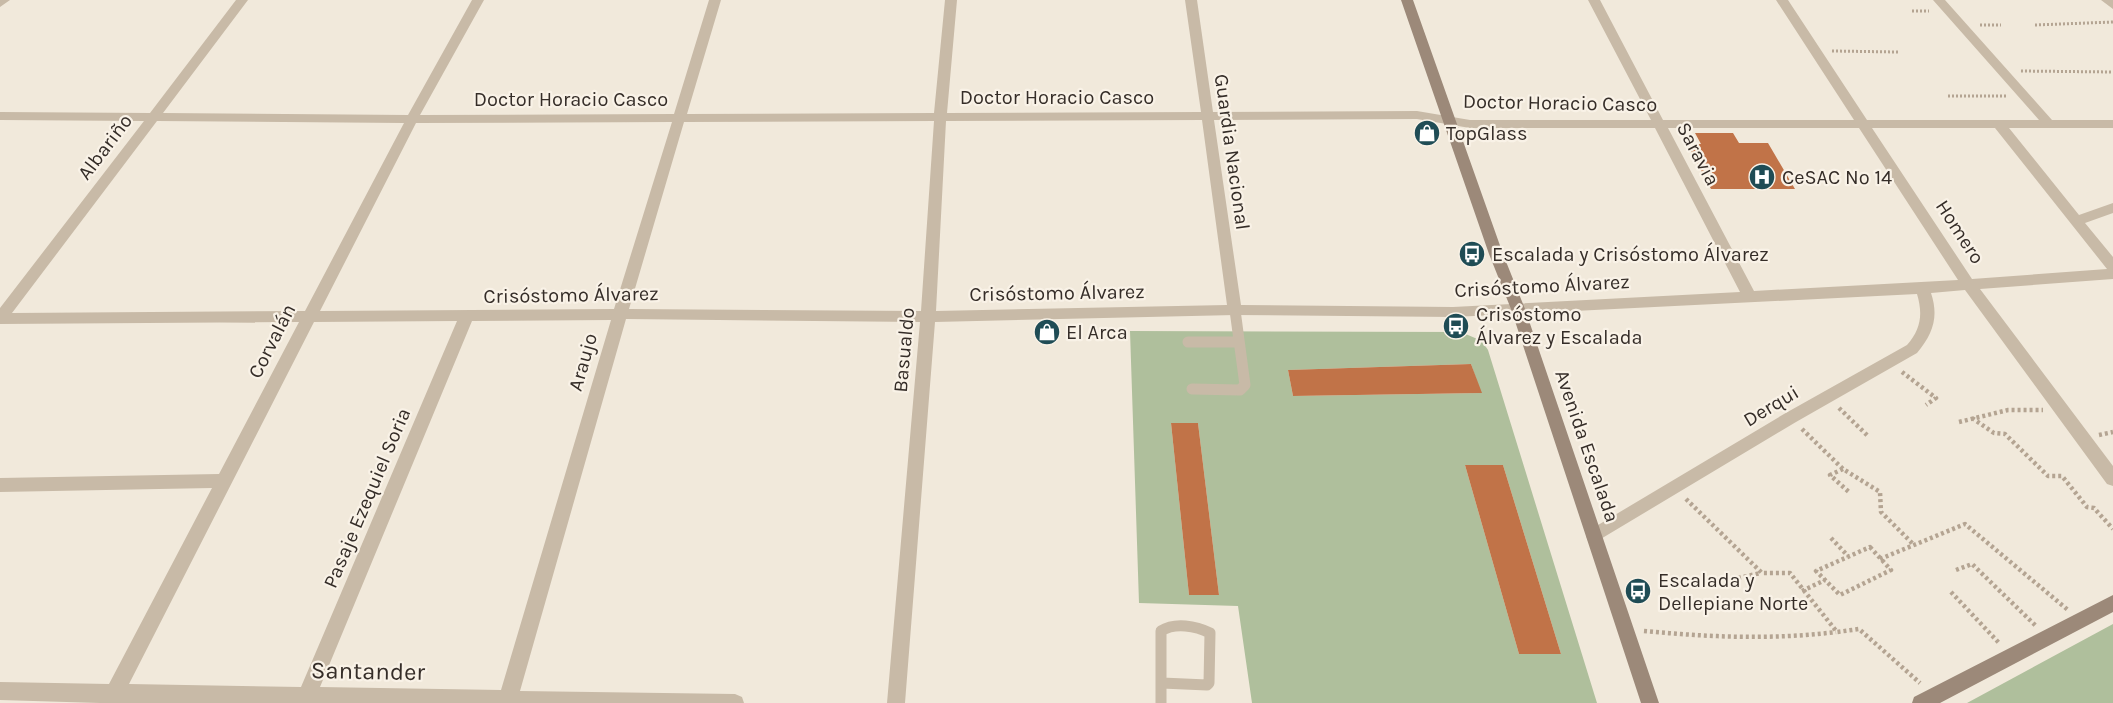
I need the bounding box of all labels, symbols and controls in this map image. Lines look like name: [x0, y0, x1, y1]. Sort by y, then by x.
street label: Guardia Nacional: [1210, 72, 1254, 232]
street label: Doctor Horacio Casco: [960, 86, 1154, 109]
street label: Doctor Horacio Casco: [474, 88, 668, 111]
street label: Doctor Horacio Casco: [1463, 90, 1657, 116]
street label: Albariño: [73, 110, 137, 184]
shop icon: TopGlass: [1412, 118, 1442, 148]
street label: Saravia: [1672, 118, 1724, 190]
place label: TopGlass: [1446, 122, 1528, 145]
hospital icon: CeSAC Nº 14: [1747, 162, 1777, 192]
place label: CeSAC Nº 14: [1782, 166, 1892, 189]
street label: Homero: [1931, 196, 1989, 268]
bus stop icon: Escalada y Crisóstomo Álvarez: [1457, 239, 1487, 269]
place label: Escalada y Crisóstomo Álvarez: [1492, 242, 1769, 266]
street label: Crisóstomo Álvarez: [1454, 269, 1630, 302]
street label: Crisóstomo Álvarez: [969, 279, 1145, 306]
street label: Crisóstomo Álvarez: [483, 281, 659, 308]
street label: Corvalán: [244, 300, 300, 382]
place label: Crisóstomo Álvarez y Escalada: [1476, 303, 1643, 349]
street label: Basualdo: [889, 306, 919, 394]
bus stop icon: Crisóstomo Álvarez y Escalada: [1441, 311, 1471, 341]
shop icon: El Arca: [1032, 317, 1062, 347]
place label: El Arca: [1066, 321, 1128, 344]
street label: Araujo: [564, 330, 602, 394]
street label: Avenida Escalada: [1550, 367, 1624, 525]
street label: Derqui: [1739, 381, 1803, 431]
street label: Pasaje Ezequiel Soria: [319, 404, 415, 592]
place label: Escalada y Dellepiane Norte: [1658, 569, 1808, 615]
bus stop icon: Escalada y Dellepiane Norte: [1623, 576, 1653, 606]
street label: Santander: [311, 656, 426, 686]

